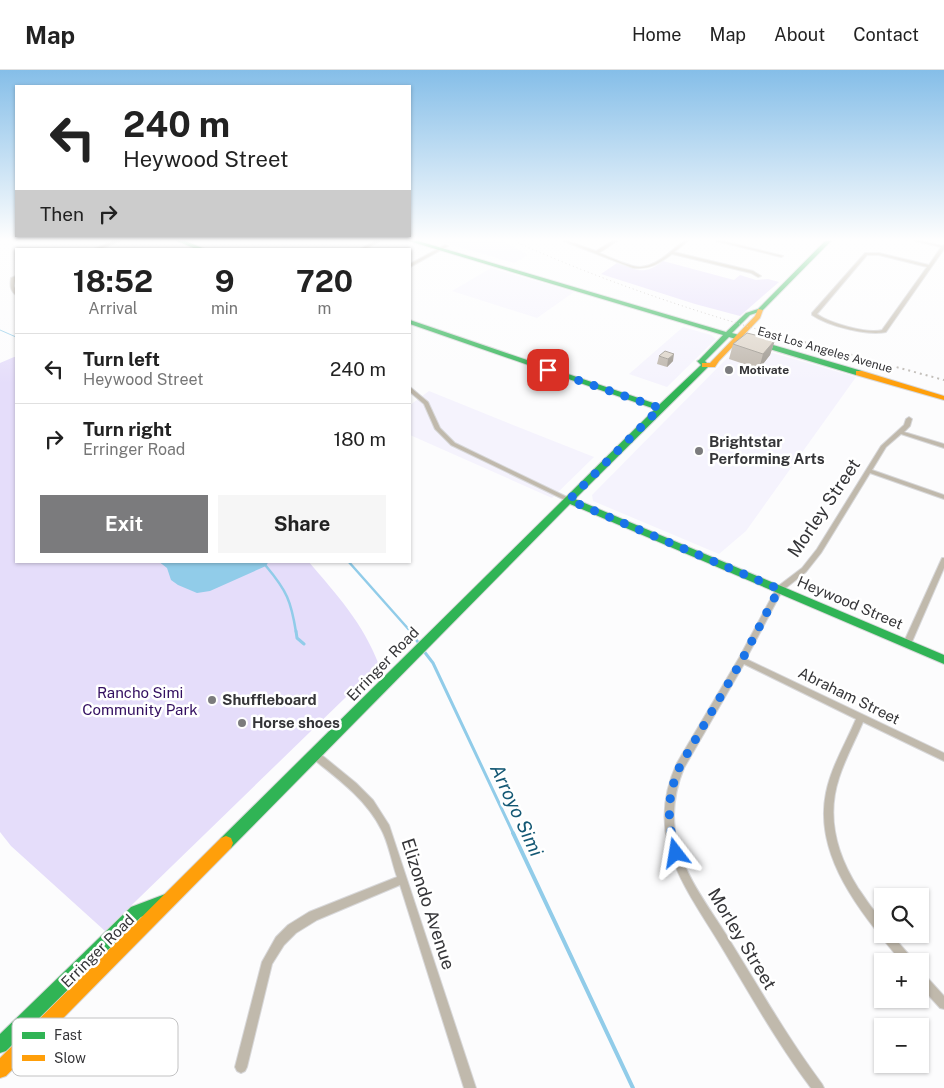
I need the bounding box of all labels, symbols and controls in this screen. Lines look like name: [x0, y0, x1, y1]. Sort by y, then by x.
text: Map: [25, 21, 75, 49]
text: Home: [632, 24, 682, 45]
text: Map: [710, 24, 746, 45]
text: About: [774, 24, 825, 45]
text: Contact: [853, 24, 919, 45]
text: 240 m: [123, 104, 230, 145]
icon: left: [40, 105, 105, 170]
text: Heywood Street: [123, 146, 289, 172]
icon: right: [94, 200, 122, 228]
text: Then: [40, 203, 84, 225]
text: 18:52: [73, 263, 153, 299]
text: 9: [215, 263, 234, 299]
text: 720: [296, 263, 353, 299]
text: Arrival: [88, 299, 138, 318]
text: min: [211, 299, 238, 318]
text: m: [318, 299, 331, 318]
street label: East Los Angeles Avenue: [756, 324, 894, 376]
text: Turn left: [83, 348, 160, 370]
pin: [527, 349, 569, 391]
icon: left: [40, 355, 68, 383]
icon: arrive: [534, 356, 562, 384]
text: 240 m: [330, 358, 386, 380]
place label: Motivate: [739, 363, 789, 377]
marker: Motivate: [723, 364, 735, 376]
text: Heywood Street: [83, 370, 203, 389]
text: Turn right: [83, 418, 172, 440]
icon: right: [40, 425, 68, 453]
text: 180 m: [333, 428, 386, 450]
place label: Brightstar Performing Arts: [709, 433, 825, 467]
text: Erringer Road: [83, 440, 185, 459]
marker: Brightstar Performing Arts: [693, 445, 705, 457]
street label: Morley Street: [783, 454, 864, 561]
button: Exit: [40, 495, 208, 553]
button: Share: [218, 495, 386, 553]
street label: Heywood Street: [795, 573, 906, 632]
street label: Erringer Road: [343, 623, 422, 704]
street label: Abraham Street: [796, 664, 903, 728]
park label: Rancho Simi Community Park: [82, 684, 198, 718]
place label: Shuffleboard: [222, 691, 317, 708]
marker: Shuffleboard: [206, 694, 218, 706]
place label: Horse shoes: [252, 714, 340, 731]
marker: Horse shoes: [236, 717, 248, 729]
water label: Arroyo Simi: [486, 760, 548, 860]
position arrow: [649, 826, 701, 878]
street label: Elizondo Avenue: [397, 835, 460, 972]
street label: Morley Street: [704, 884, 781, 993]
map controls: [874, 888, 929, 1073]
button: search: [874, 888, 929, 943]
street label: Erringer Road: [58, 911, 138, 991]
button: +: [874, 953, 929, 1008]
legend: [12, 1018, 178, 1076]
button: −: [874, 1018, 929, 1073]
text: Fast: [54, 1027, 82, 1043]
text: Slow: [54, 1050, 86, 1066]

